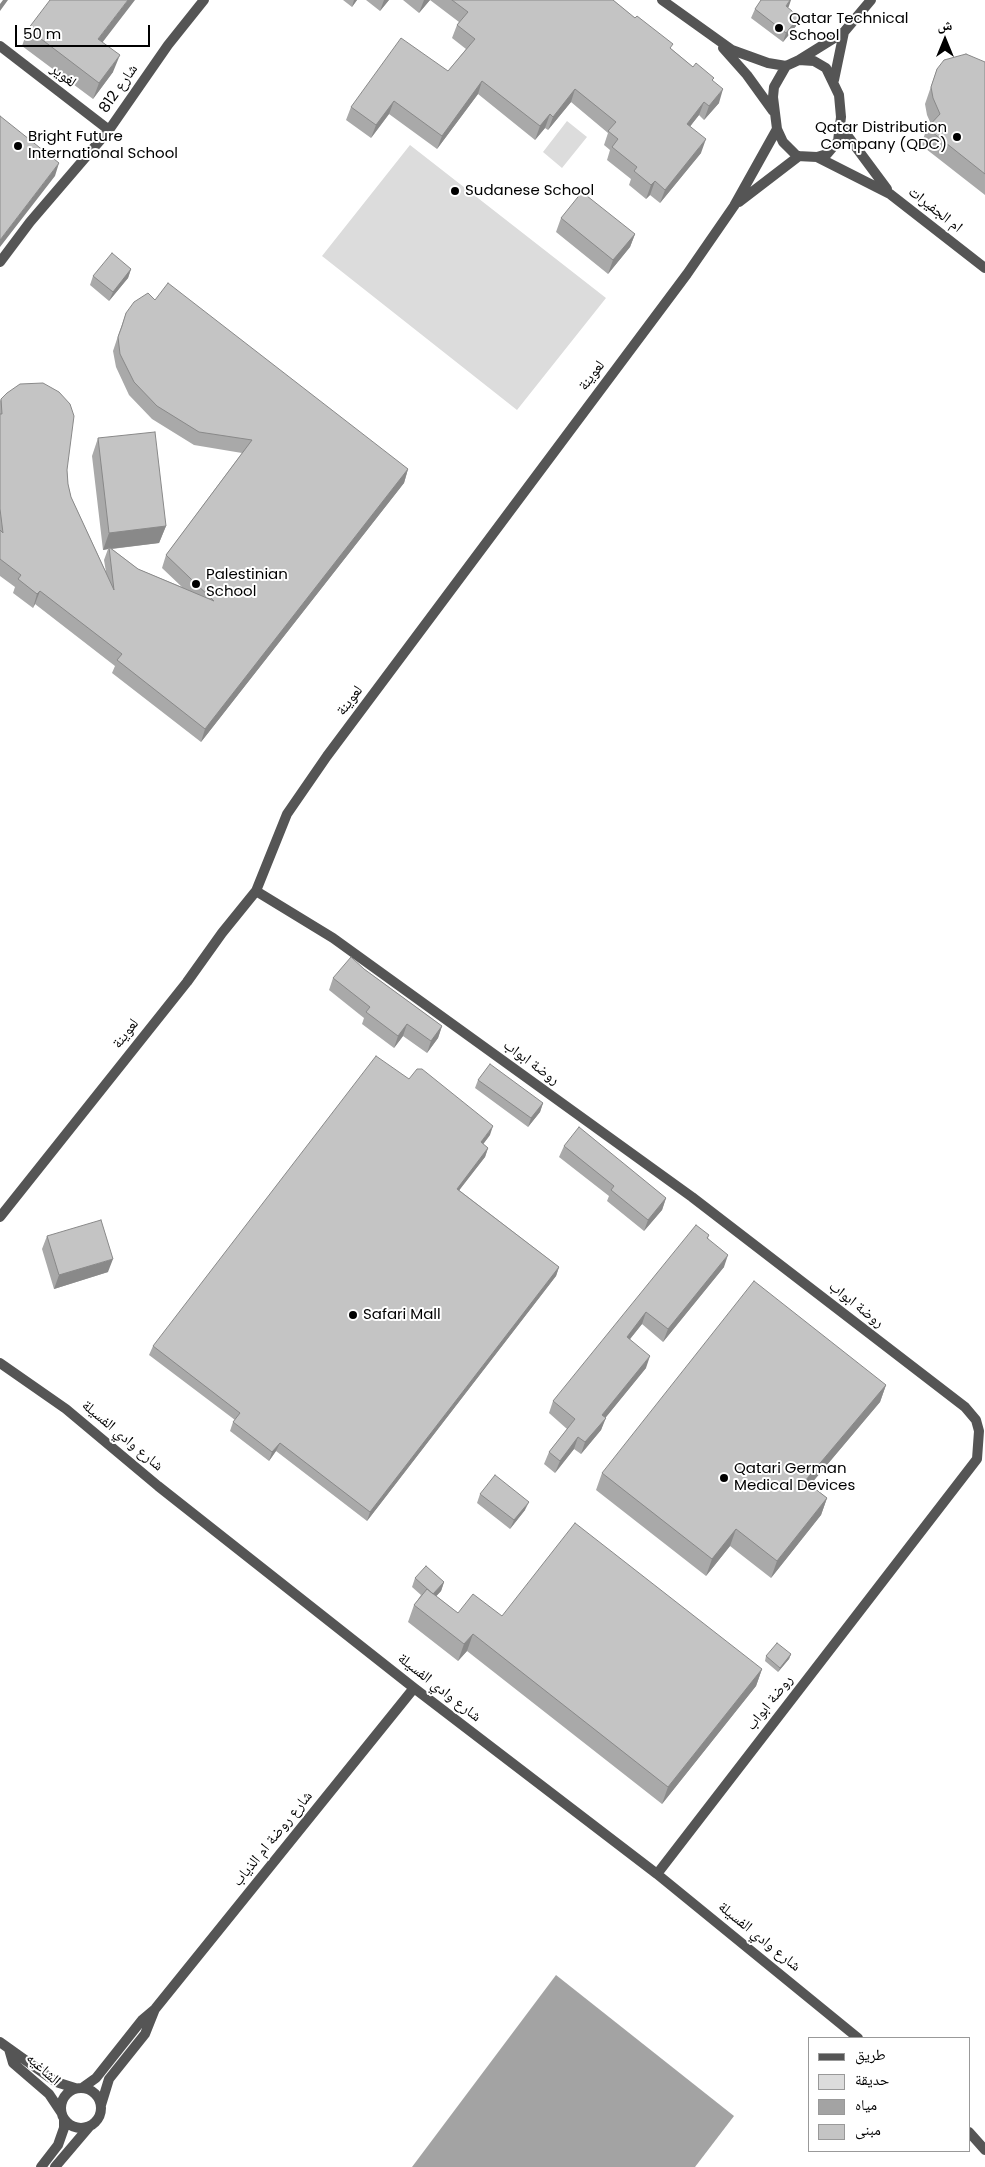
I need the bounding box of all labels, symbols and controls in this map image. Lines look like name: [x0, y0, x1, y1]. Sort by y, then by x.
place label: Qatar Technical School: [789, 10, 909, 45]
scale bar: [18, 15, 152, 47]
north arrow: [920, 15, 970, 65]
text: ش: [938, 15, 952, 35]
marker: Qatar Technical School: [773, 22, 785, 34]
text: 50 m: [23, 23, 61, 44]
street label: لغوير: [47, 60, 79, 92]
street label: شارع 812: [96, 61, 142, 117]
place label: Qatar Distribution Company (QDC): [815, 119, 947, 154]
place label: Bright Future International School: [28, 128, 178, 163]
marker: Qatar Distribution Company (QDC): [951, 131, 963, 143]
marker: Bright Future International School: [12, 140, 24, 152]
place label: Sudanese School: [465, 182, 594, 200]
street label: ام الجفيرات: [904, 183, 966, 237]
marker: Sudanese School: [449, 185, 461, 197]
street label: لعوينة: [575, 358, 609, 394]
place label: Palestinian School: [206, 566, 288, 601]
marker: Palestinian School: [190, 578, 202, 590]
street label: لعوينة: [333, 683, 367, 719]
street label: لعوينة: [109, 1016, 143, 1052]
street label: روضة ابواب: [499, 1037, 563, 1089]
street label: روضة ابواب: [825, 1278, 887, 1332]
place label: Safari Mall: [363, 1306, 441, 1324]
marker: Safari Mall: [347, 1309, 359, 1321]
street label: شارع وادي الفسيلة: [78, 1397, 166, 1475]
place label: Qatari German Medical Devices: [734, 1460, 855, 1495]
marker: Qatari German Medical Devices: [718, 1472, 730, 1484]
street label: شارع وادي الفسيلة: [394, 1650, 484, 1726]
street label: روضة ابواب: [743, 1672, 797, 1734]
street label: شارع روضة ام الذياب: [229, 1788, 317, 1890]
street label: شارع وادي الفسيلة: [714, 1898, 804, 1976]
legend: [808, 2037, 970, 2152]
text: طريق: [855, 2044, 886, 2065]
street label: الشاغيه: [22, 2050, 64, 2090]
text: حديقة: [855, 2069, 889, 2090]
text: مياه: [855, 2094, 877, 2115]
text: مبنى: [855, 2119, 881, 2140]

